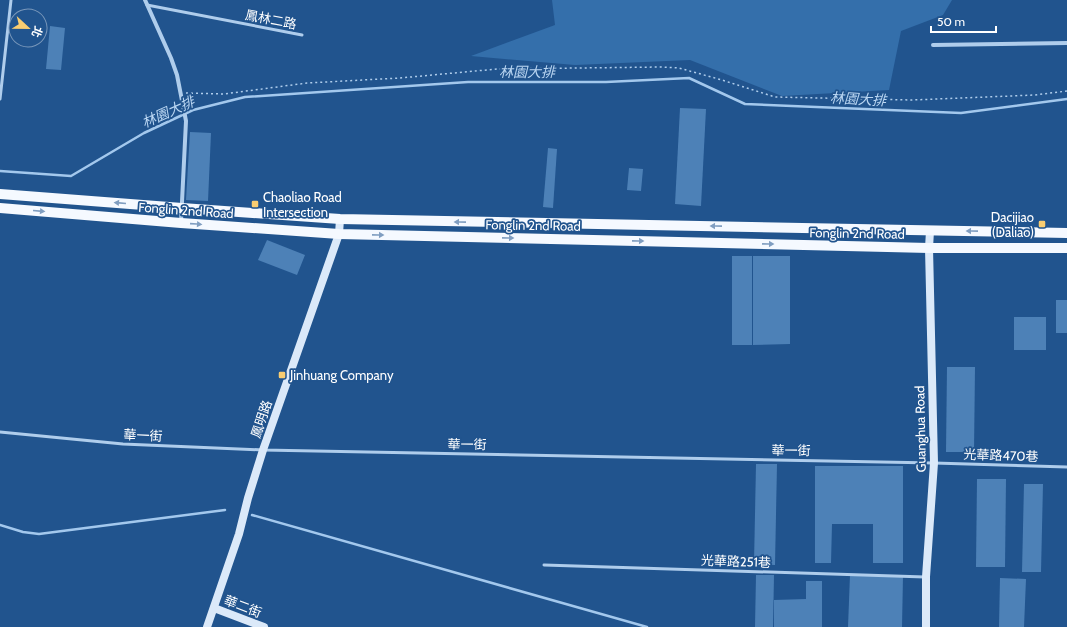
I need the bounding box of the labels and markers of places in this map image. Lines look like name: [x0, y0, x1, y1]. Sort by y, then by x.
place label: Chaoliao Road Intersection: [263, 189, 342, 220]
marker: Chaoliao Road Intersection: [250, 199, 260, 209]
place label: Dacijiao (Daliao): [991, 209, 1034, 240]
marker: Dacijiao (Daliao): [1037, 219, 1047, 229]
place label: Jinhuang Company: [289, 367, 394, 383]
marker: Jinhuang Company: [277, 370, 287, 380]

